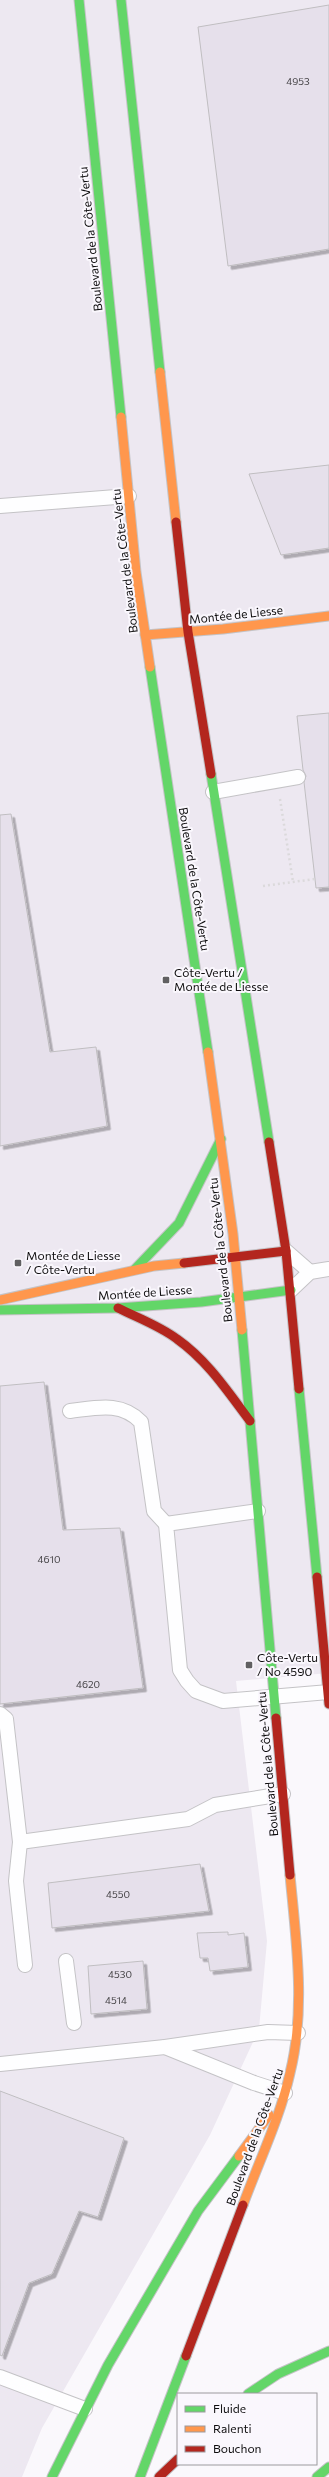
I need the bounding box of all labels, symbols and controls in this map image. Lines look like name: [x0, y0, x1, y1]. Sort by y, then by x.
house number: 4953: [286, 75, 310, 87]
street label: Boulevard de la Côte-Vertu: [75, 166, 105, 312]
street label: Boulevard de la Côte-Vertu: [108, 488, 140, 634]
street label: Montée de Liesse: [188, 602, 284, 626]
street label: Boulevard de la Côte-Vertu: [177, 806, 213, 952]
place label: Côte-Vertu / Montée de Liesse: [174, 965, 268, 993]
marker: Côte-Vertu / Montée de Liesse: [161, 975, 171, 985]
street label: Boulevard de la Côte-Vertu: [205, 1177, 235, 1323]
place label: Montée de Liesse / Côte-Vertu: [26, 1248, 120, 1276]
marker: Montée de Liesse / Côte-Vertu: [13, 1258, 23, 1268]
street label: Montée de Liesse: [97, 1282, 192, 1302]
house number: 4610: [38, 1553, 60, 1565]
place label: Côte-Vertu / No 4590: [257, 1650, 318, 1678]
marker: Côte-Vertu / No 4590: [244, 1660, 254, 1670]
house number: 4620: [76, 1678, 100, 1690]
street label: Boulevard de la Côte-Vertu: [254, 1691, 280, 1837]
house number: 4550: [106, 1888, 130, 1900]
house number: 4530: [108, 1968, 132, 1980]
house number: 4514: [105, 1994, 127, 2006]
street label: Boulevard de la Côte-Vertu: [223, 2066, 285, 2207]
legend: [177, 2393, 317, 2465]
text: Fluide: [213, 2401, 246, 2415]
text: Ralenti: [213, 2421, 252, 2435]
text: Bouchon: [213, 2441, 261, 2455]

